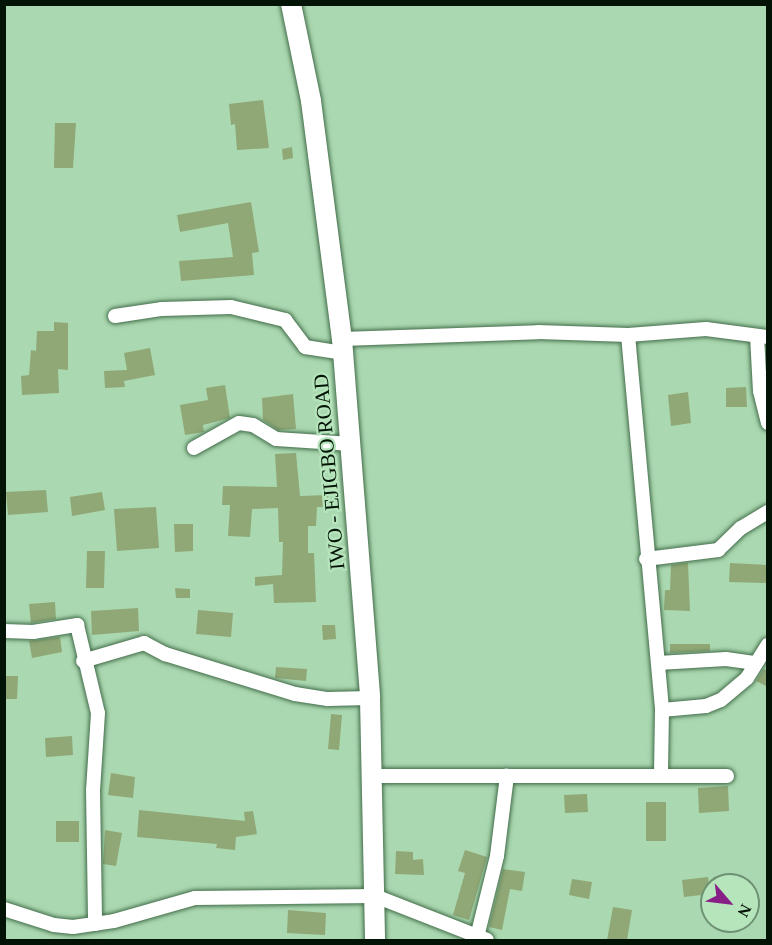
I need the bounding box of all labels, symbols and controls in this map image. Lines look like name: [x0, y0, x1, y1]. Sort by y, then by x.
street label: IWO - EJIGBO ROAD: [308, 373, 350, 571]
north arrow: [700, 873, 760, 933]
text: N: [734, 902, 755, 920]

